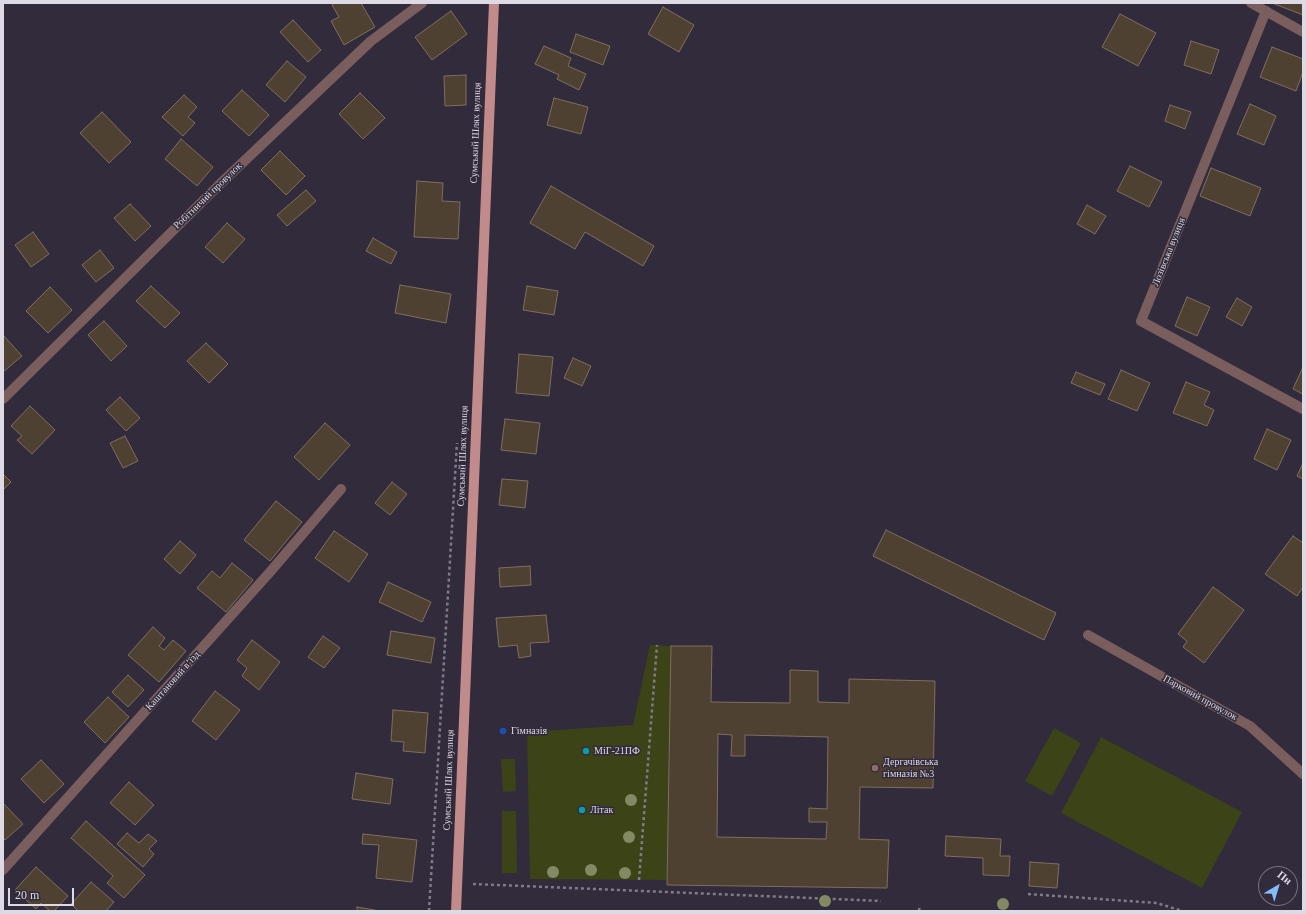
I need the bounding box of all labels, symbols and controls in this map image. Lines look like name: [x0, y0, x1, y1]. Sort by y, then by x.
street label: Сумський Шлях вулиця: [468, 82, 484, 184]
street label: Робітничий провулок: [171, 160, 245, 232]
street label: Лозівська вулиця: [1150, 216, 1188, 288]
street label: Сумський Шлях вулиця: [455, 405, 471, 507]
street label: Каштановий в’їзд: [143, 649, 203, 713]
street label: Парковий провулок: [1161, 673, 1239, 723]
place label: Гімназія: [511, 725, 547, 737]
marker: Гімназія: [498, 726, 508, 736]
street label: Сумський Шлях вулиця: [441, 729, 457, 831]
place label: МіГ-21ПФ: [594, 745, 640, 757]
marker: МіГ-21ПФ: [581, 746, 591, 756]
place label: Дергачівська гімназія №3: [883, 756, 938, 780]
marker: Дергачівська гімназія №3: [870, 763, 880, 773]
place label: Літак: [590, 804, 613, 816]
marker: Літак: [577, 805, 587, 815]
north arrow: [1258, 866, 1298, 906]
text: Пн: [1275, 868, 1294, 887]
scale bar: [10, 880, 76, 906]
text: 20 m: [15, 888, 39, 902]

